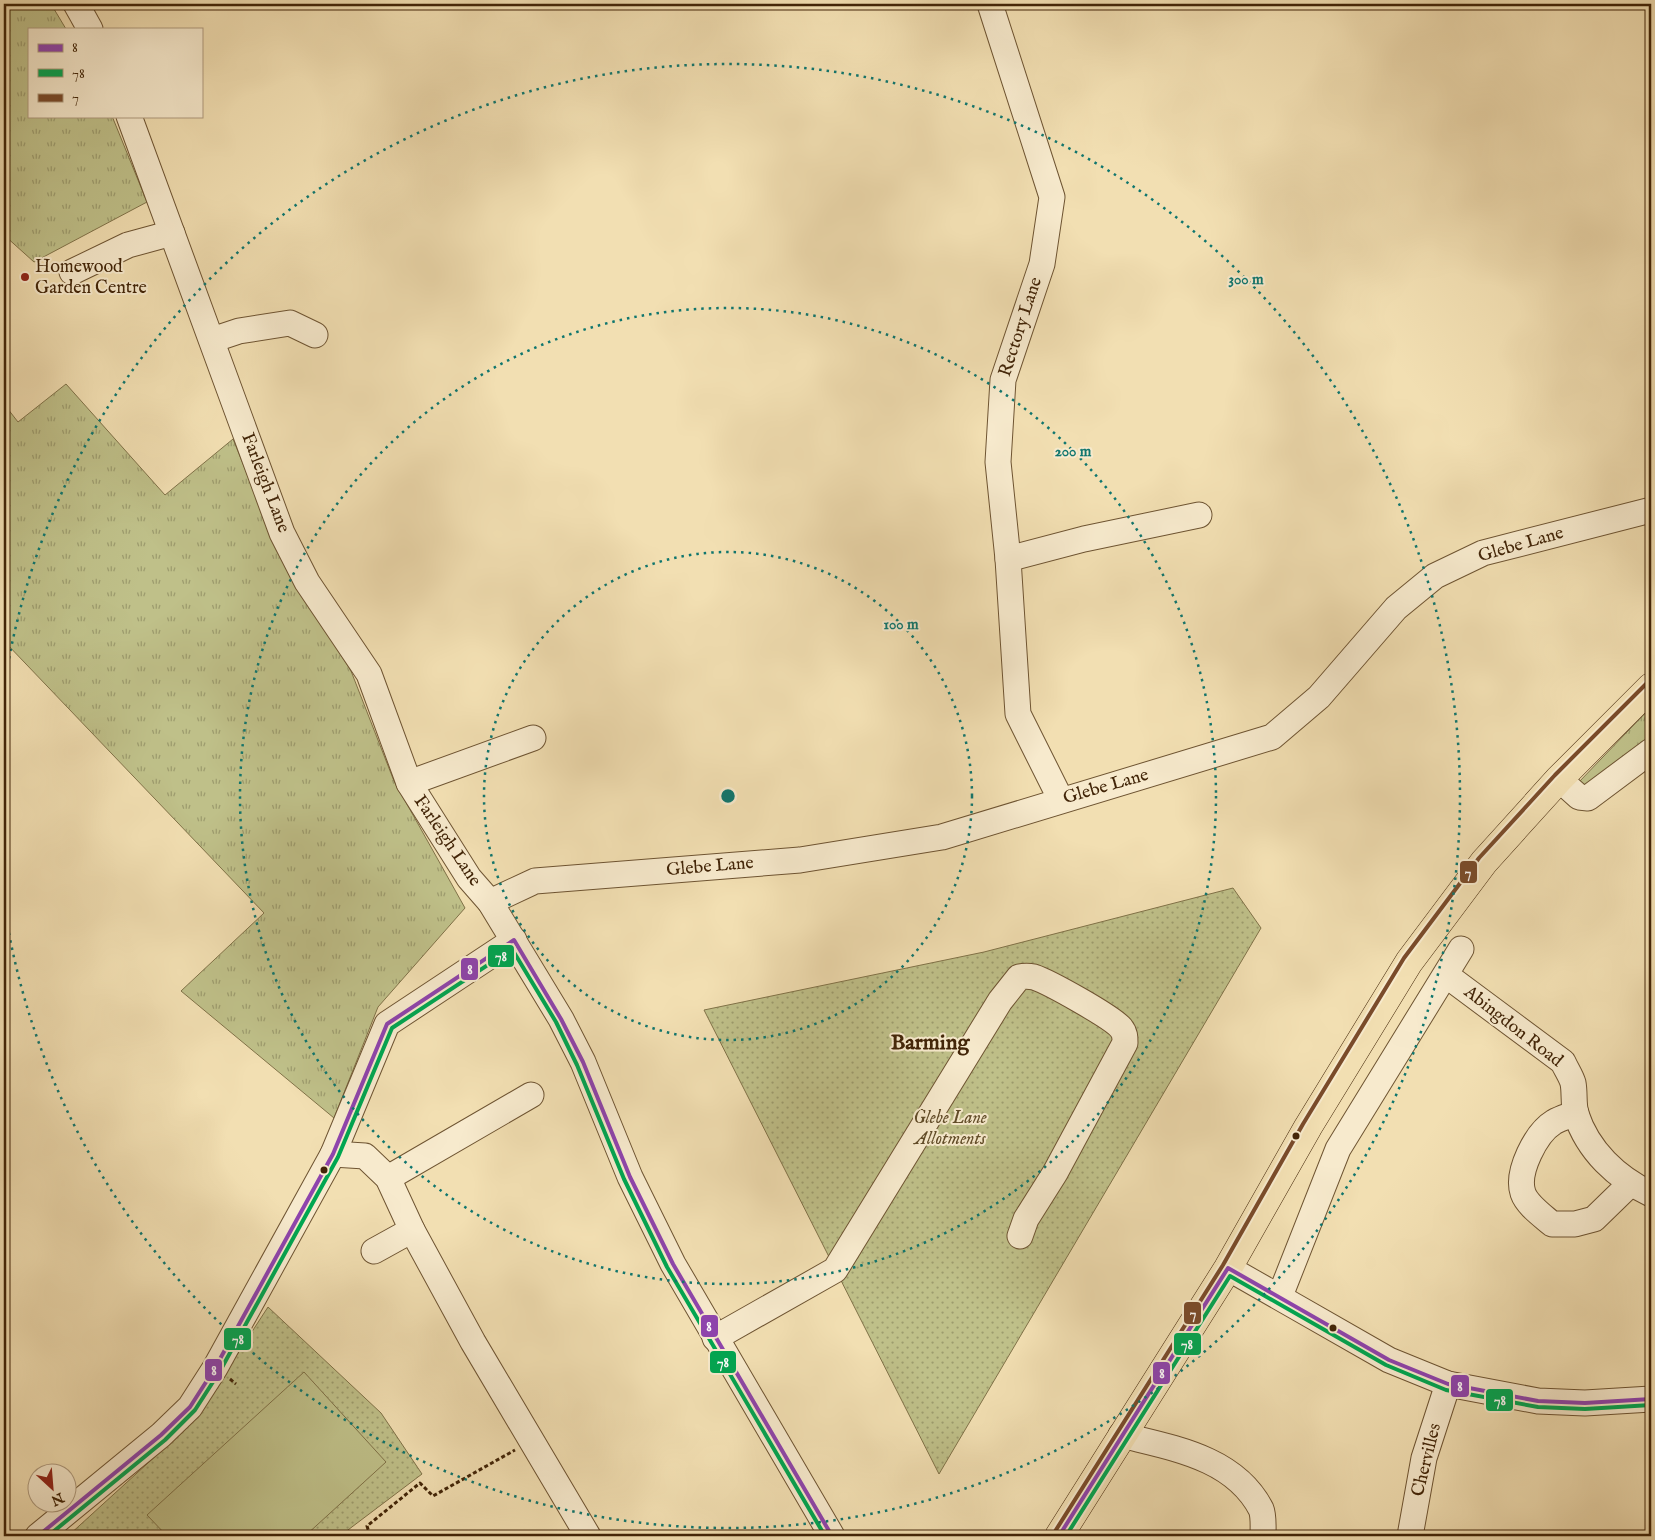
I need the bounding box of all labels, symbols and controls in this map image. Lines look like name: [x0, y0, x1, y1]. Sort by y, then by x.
legend: [28, 28, 202, 118]
text: 8: [72, 38, 78, 57]
text: 78: [72, 64, 85, 83]
text: 7: [72, 88, 79, 107]
place label: Homewood Garden Centre: [35, 256, 147, 300]
text: 300 m: [1228, 270, 1264, 289]
marker: Homewood Garden Centre: [19, 271, 31, 283]
street label: Rectory Lane: [994, 274, 1048, 380]
street label: Farleigh Lane: [235, 430, 295, 536]
text: 200 m: [1055, 442, 1092, 461]
street label: Glebe Lane: [1476, 522, 1566, 568]
text: 100 m: [883, 615, 919, 634]
street label: Glebe Lane: [1061, 764, 1151, 810]
centre of rings: [719, 787, 737, 805]
street label: Farleigh Lane: [408, 791, 486, 891]
street label: Glebe Lane: [665, 852, 755, 882]
line badge: 7: [1459, 860, 1478, 884]
text: 7: [1465, 864, 1472, 882]
line badge: 78: [487, 944, 515, 968]
text: 78: [495, 948, 508, 966]
line badge: 8: [460, 957, 479, 981]
text: 8: [467, 961, 473, 979]
street label: Abingdon Road: [1458, 981, 1567, 1073]
district label: Barming: [891, 1029, 970, 1057]
park label: Glebe Lane Allotments: [912, 1107, 987, 1151]
unlabelled marker: [1291, 1131, 1301, 1141]
unlabelled marker: [319, 1165, 329, 1175]
line badge: 7: [1183, 1301, 1202, 1325]
text: 7: [1190, 1305, 1197, 1323]
line badge: 8: [700, 1314, 719, 1338]
text: 8: [706, 1318, 712, 1336]
unlabelled marker: [1328, 1323, 1338, 1333]
line badge: 78: [223, 1327, 252, 1351]
text: 78: [232, 1331, 245, 1349]
line badge: 78: [1173, 1332, 1202, 1356]
text: 78: [1181, 1336, 1194, 1354]
line badge: 78: [709, 1350, 737, 1374]
text: 78: [717, 1354, 730, 1372]
line badge: 8: [204, 1358, 223, 1382]
line badge: 8: [1152, 1361, 1171, 1385]
text: 8: [211, 1362, 217, 1380]
text: 8: [1159, 1365, 1165, 1383]
line badge: 8: [1450, 1374, 1470, 1398]
text: 8: [1457, 1378, 1463, 1396]
line badge: 78: [1485, 1388, 1514, 1412]
text: 78: [1494, 1392, 1507, 1410]
street label: Chervilles: [1407, 1421, 1447, 1499]
north arrow: [28, 1462, 78, 1512]
text: N: [48, 1488, 68, 1510]

